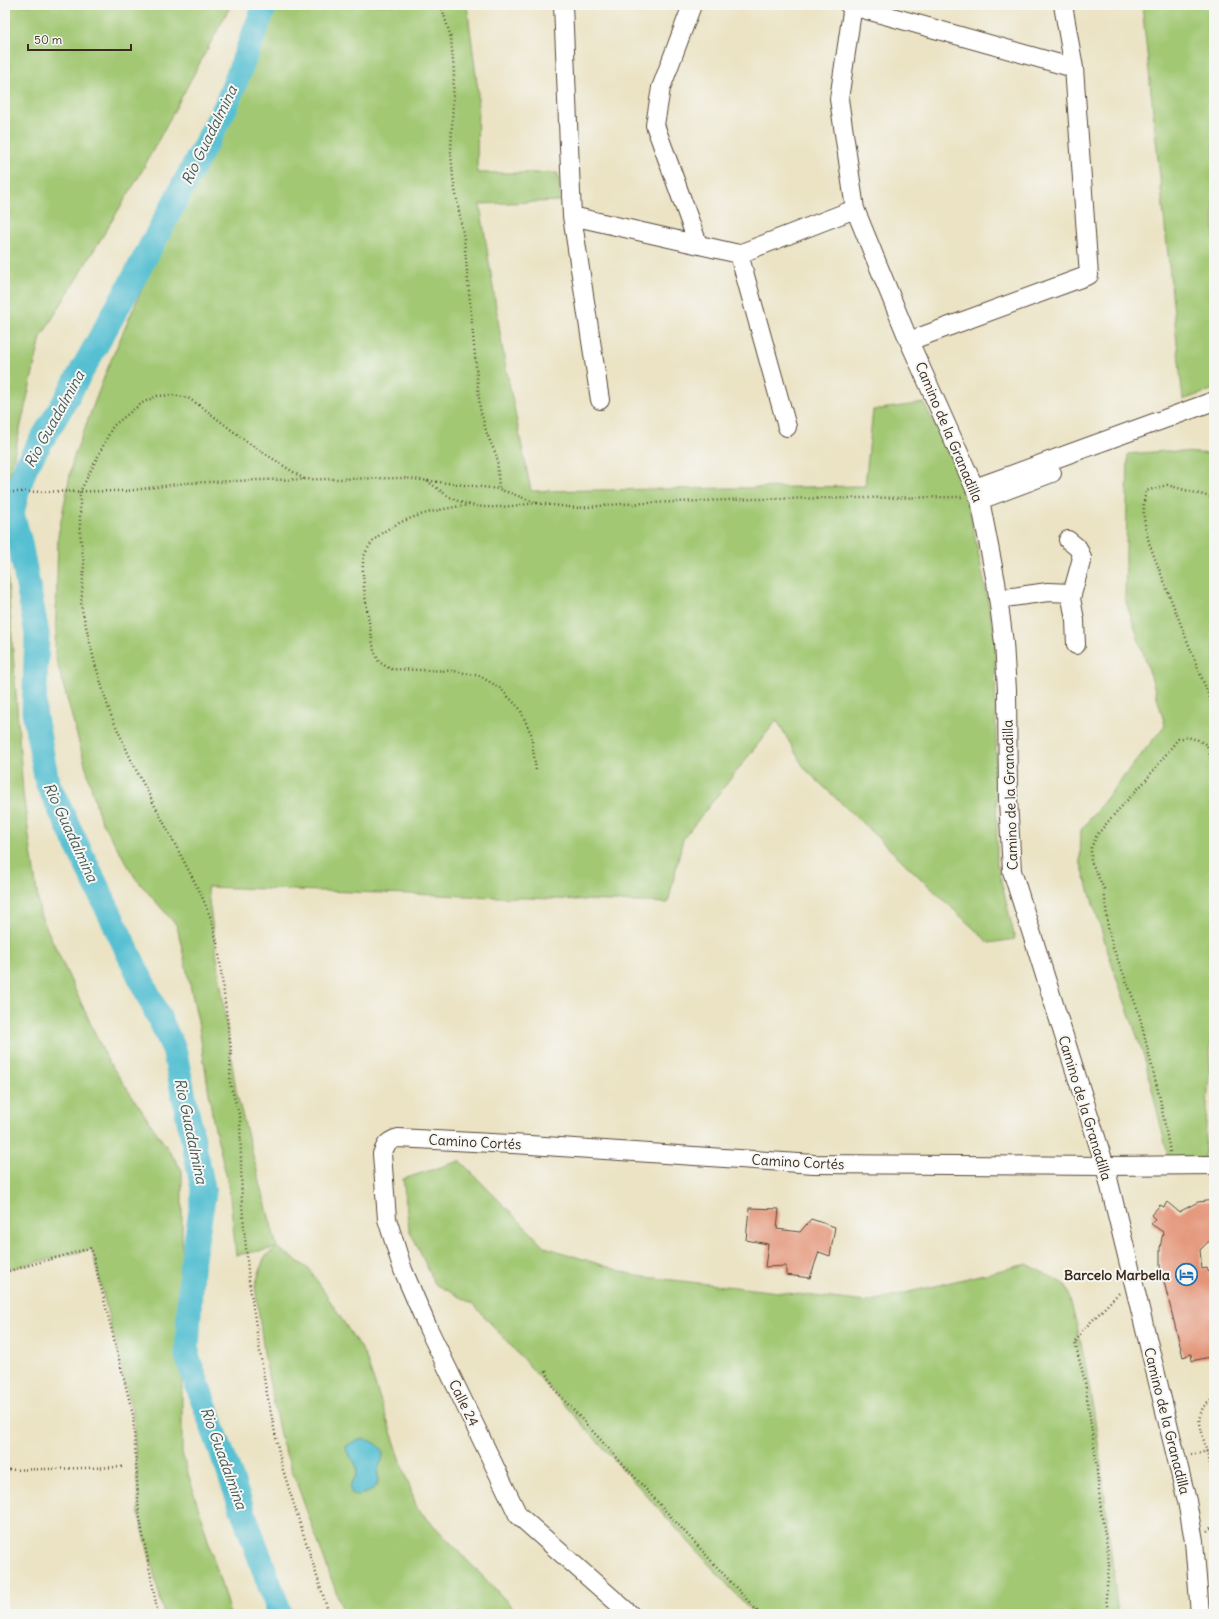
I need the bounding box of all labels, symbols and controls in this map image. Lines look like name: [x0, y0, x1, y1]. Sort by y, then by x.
scale bar: [28, 26, 131, 52]
text: 50 m: [34, 32, 63, 47]
water label: Rio Guadalmina: [177, 81, 242, 187]
street label: Camino de la Granadilla: [911, 359, 987, 505]
water label: Rio Guadalmina: [20, 366, 89, 471]
street label: Camino de la Granadilla: [998, 719, 1022, 871]
water label: Rio Guadalmina: [40, 779, 103, 886]
street label: Camino de la Granadilla: [1054, 1033, 1116, 1183]
water label: Rio Guadalmina: [171, 1076, 212, 1187]
street label: Camino Cortés: [428, 1131, 522, 1153]
street label: Camino Cortés: [751, 1151, 845, 1173]
hotel icon: Barcelo Marbella: [1173, 1262, 1199, 1288]
place label: Barcelo Marbella: [1064, 1266, 1170, 1284]
street label: Camino de la Granadilla: [1140, 1346, 1194, 1496]
street label: Calle 24: [445, 1377, 483, 1429]
water label: Rio Guadalmina: [197, 1404, 252, 1513]

